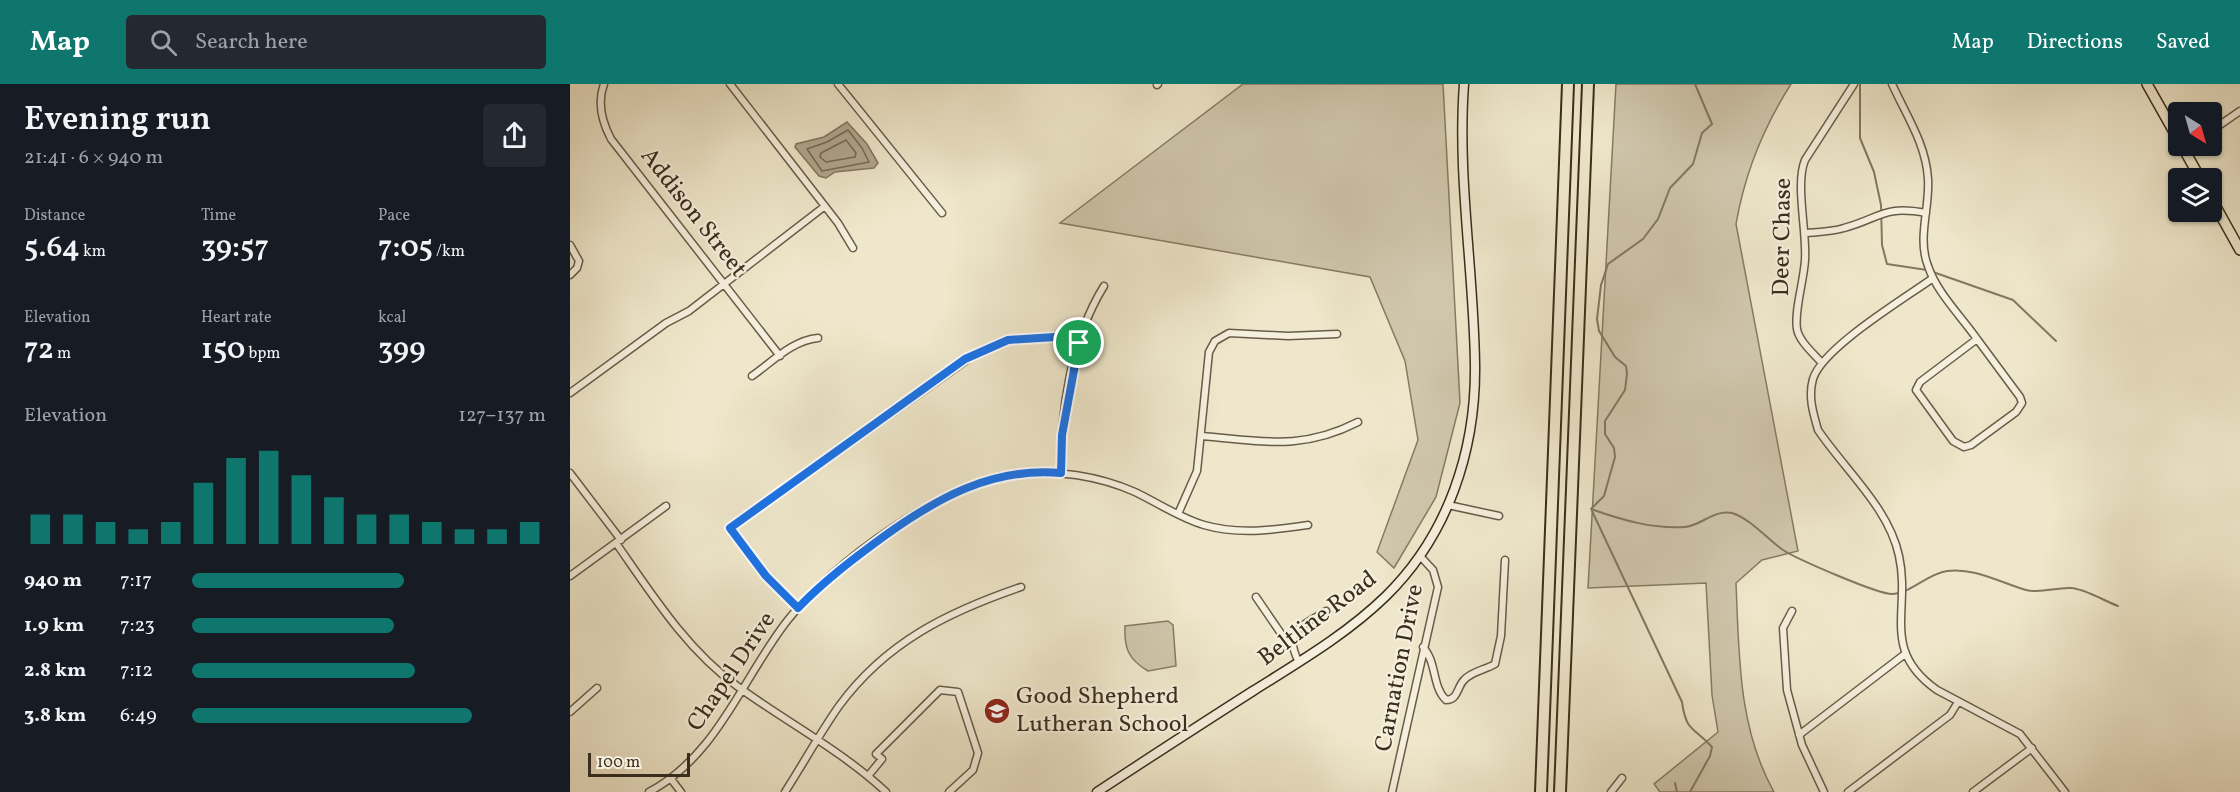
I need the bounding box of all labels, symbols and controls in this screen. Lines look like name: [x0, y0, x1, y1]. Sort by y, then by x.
search box: [126, 15, 546, 69]
text: Map: [30, 23, 90, 62]
icon: search: [147, 26, 180, 59]
text: Search here: [195, 27, 308, 58]
text: Map: [1952, 28, 1994, 57]
text: Directions: [2027, 28, 2123, 57]
text: Saved: [2156, 28, 2210, 57]
text: Evening run: [24, 98, 211, 144]
north arrow: [2168, 102, 2222, 156]
map controls: [2168, 102, 2222, 222]
button: share: [483, 104, 546, 167]
street label: Addison Street: [632, 141, 754, 285]
text: 21:41 · 6 × 940 m: [24, 144, 163, 172]
button: layers: [2168, 168, 2222, 222]
street label: Deer Chase: [1765, 177, 1801, 297]
text: Distance: [24, 205, 85, 227]
text: Time: [201, 205, 236, 227]
text: Pace: [378, 205, 410, 227]
text: 5.64: [24, 227, 80, 269]
text: 39:57: [201, 227, 269, 269]
text: 7:05: [378, 227, 433, 269]
text: km: [80, 241, 106, 263]
text: /km: [433, 241, 465, 263]
text: Elevation: [24, 307, 91, 329]
text: Heart rate: [201, 307, 272, 329]
text: kcal: [378, 307, 406, 329]
pin: [1053, 317, 1104, 368]
icon: arrive: [1062, 326, 1095, 359]
text: 72: [24, 329, 54, 371]
text: 150: [201, 329, 245, 371]
text: 399: [378, 329, 425, 371]
text: m: [54, 343, 71, 365]
text: bpm: [245, 343, 281, 365]
text: Elevation: [24, 402, 107, 430]
text: 127–137 m: [458, 402, 546, 430]
street label: Beltline Road: [1251, 563, 1385, 675]
text: 940 m: [24, 567, 82, 595]
text: 7:17: [120, 567, 152, 595]
street label: Carnation Drive: [1367, 581, 1433, 755]
street label: Chapel Drive: [679, 605, 785, 739]
text: 1.9 km: [24, 612, 84, 640]
text: 7:23: [120, 612, 155, 640]
text: 2.8 km: [24, 657, 86, 685]
text: 7:12: [120, 657, 153, 685]
place label: Good Shepherd Lutheran School: [1016, 680, 1188, 742]
school or university icon: Good Shepherd Lutheran School: [982, 696, 1012, 726]
text: 3.8 km: [24, 702, 86, 730]
text: 6:49: [120, 702, 157, 730]
scale bar: [588, 750, 690, 778]
text: 100 m: [597, 752, 640, 774]

